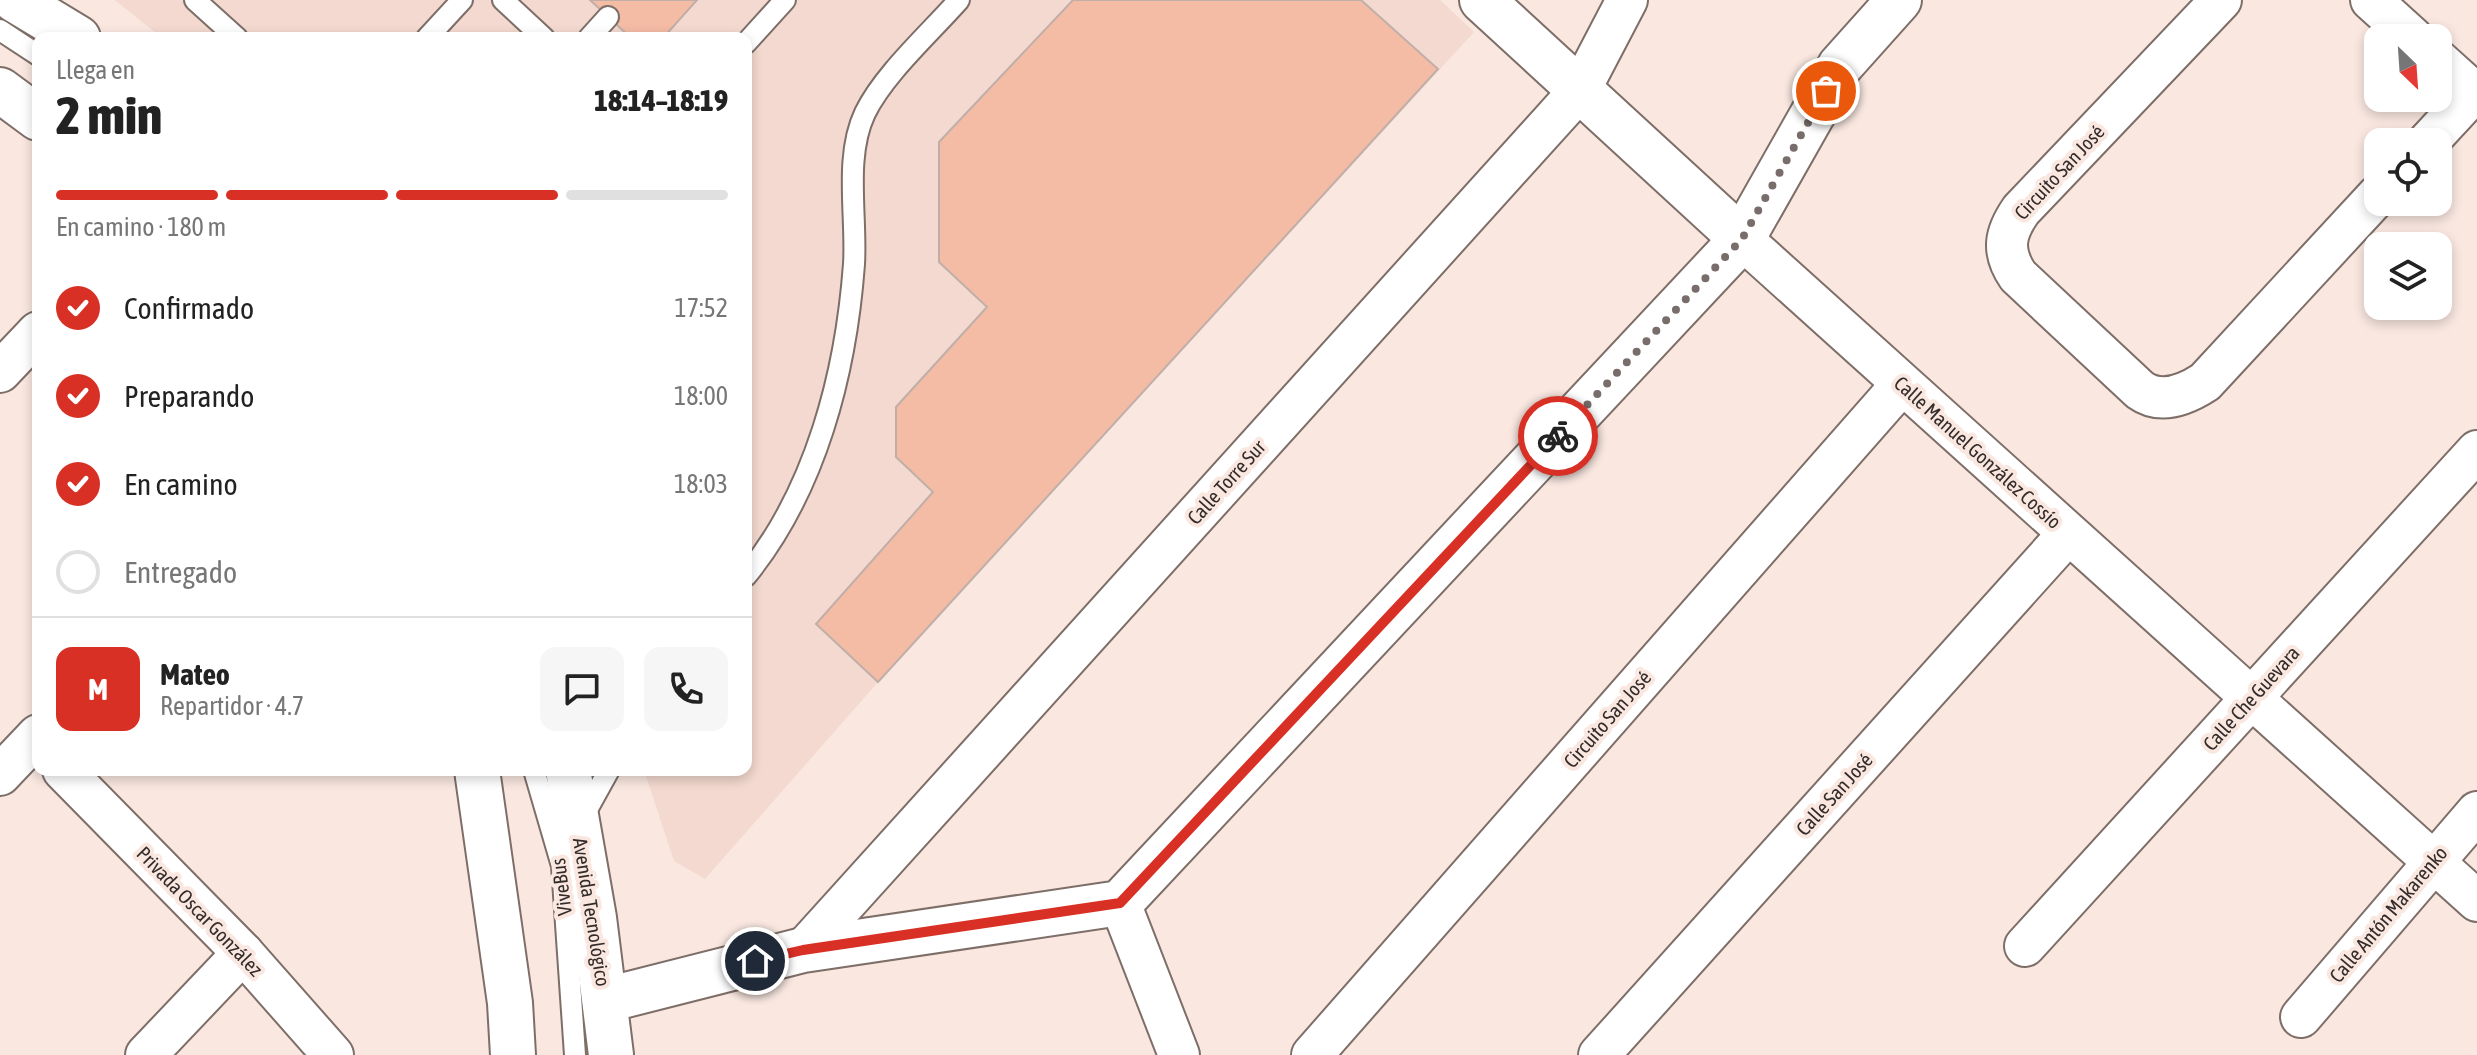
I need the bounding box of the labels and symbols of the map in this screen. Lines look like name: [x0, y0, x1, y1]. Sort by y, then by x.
north arrow: [2364, 24, 2452, 112]
pin: [1792, 57, 1860, 125]
street label: Circuito San José: [2009, 120, 2109, 224]
street label: Calle Manuel González Cossío: [1890, 371, 2066, 533]
courier: [1518, 396, 1598, 476]
street label: Calle Torre Sur: [1182, 434, 1270, 529]
street label: Calle Che Guevara: [2198, 641, 2304, 755]
street label: Circuito San José: [1559, 666, 1655, 772]
street label: Calle San José: [1791, 748, 1877, 840]
street label: Avenida Tecnológico: [569, 836, 615, 988]
street label: Calle Antón Makarenko: [2324, 841, 2452, 987]
street label: Privada Oscar González: [132, 842, 268, 980]
street label: ViveBus: [546, 857, 576, 917]
pin: [721, 927, 789, 995]

